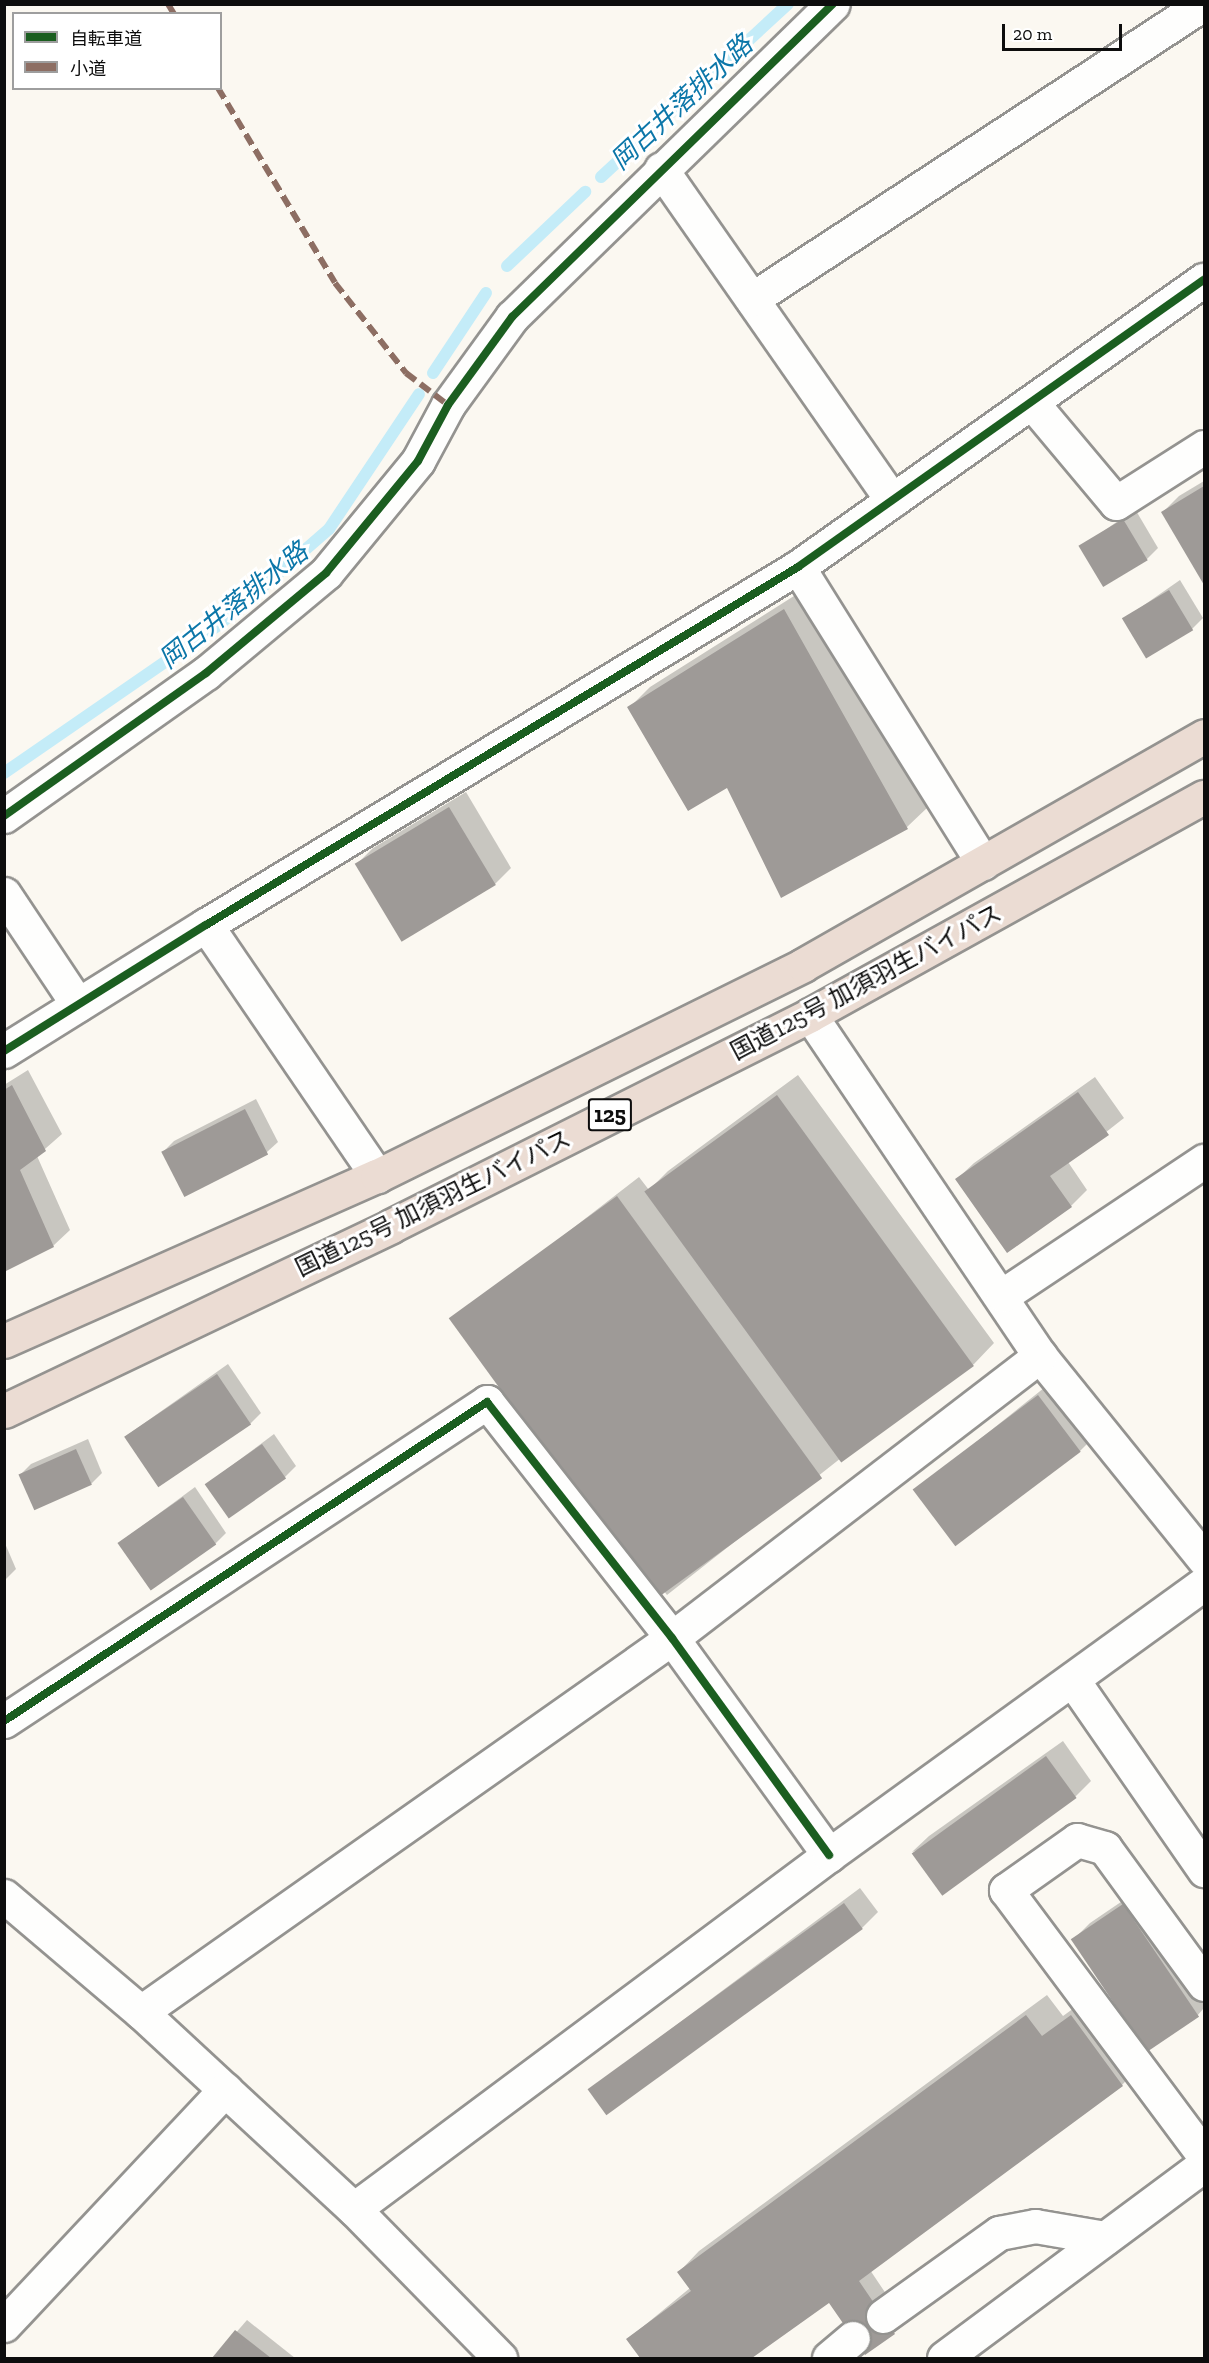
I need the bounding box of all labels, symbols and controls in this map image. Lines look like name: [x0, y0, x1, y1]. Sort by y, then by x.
legend: [12, 12, 222, 90]
scale bar: [1005, 12, 1125, 50]
text: 20 m: [1013, 23, 1052, 45]
text: 自転車道: [70, 28, 142, 50]
water label: 岡古井落排水路: [605, 30, 759, 176]
text: 小道: [70, 58, 106, 80]
water label: 岡古井落排水路: [153, 537, 315, 675]
street label: 国道125号 加須羽生バイパス: [725, 898, 1007, 1066]
road number: 125: [588, 1096, 632, 1134]
street label: 国道125号 加須羽生バイパス: [290, 1124, 576, 1282]

